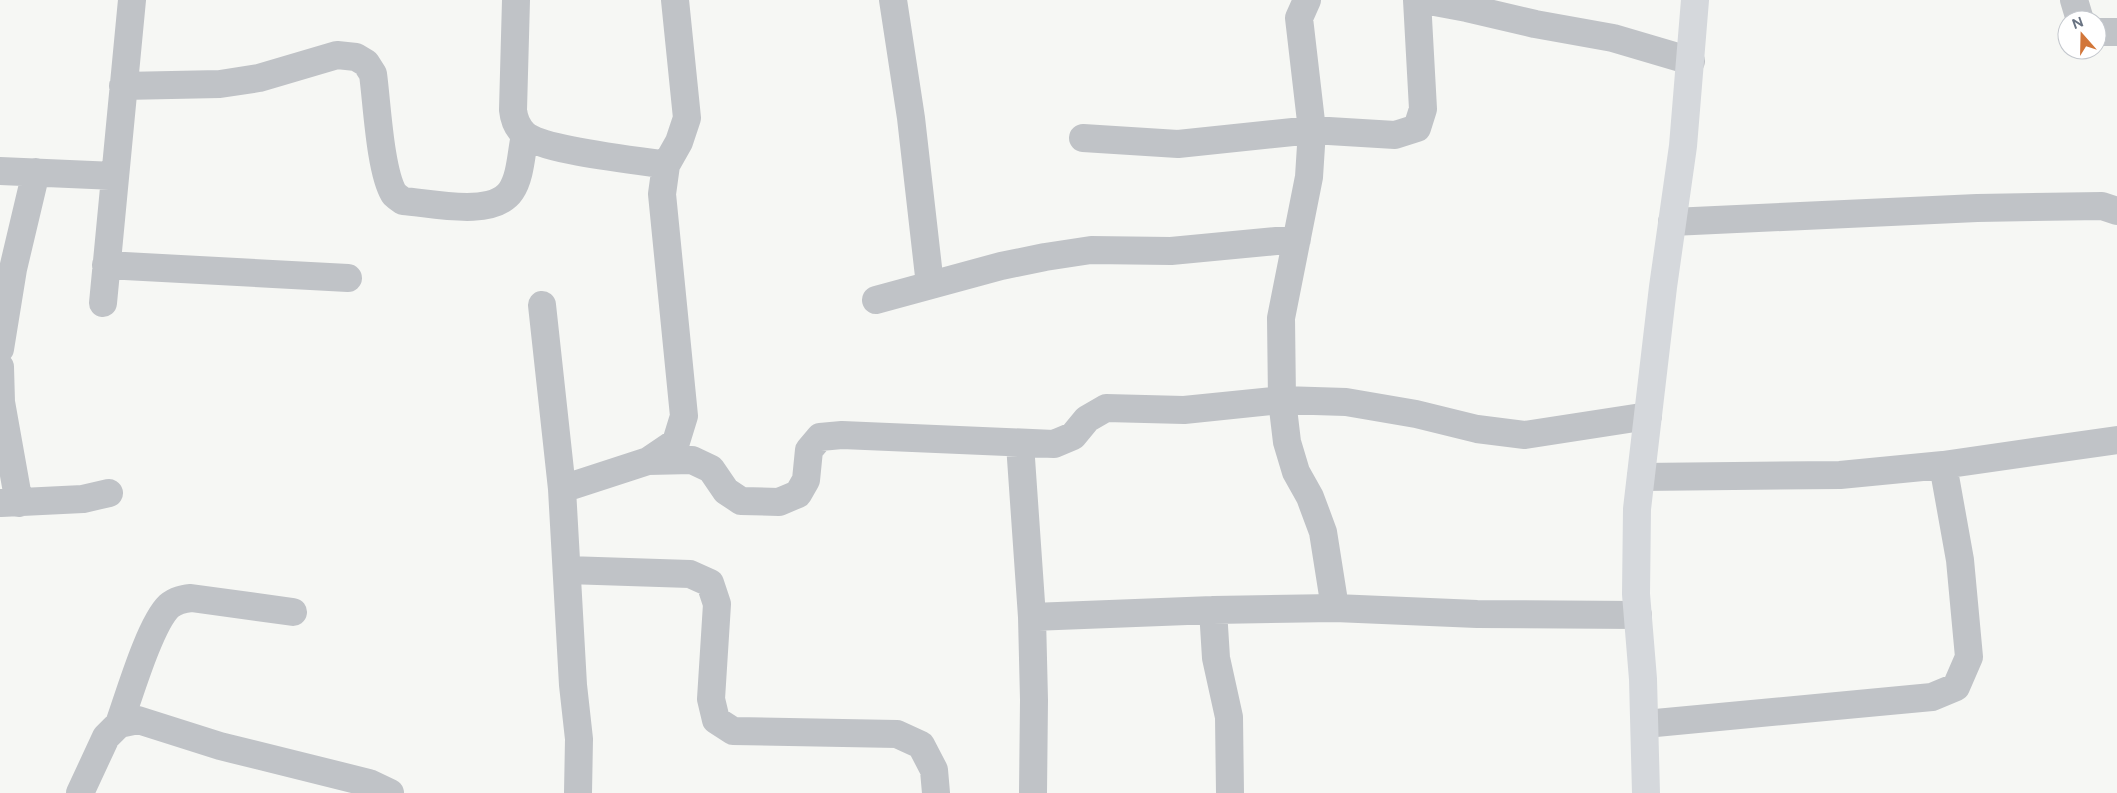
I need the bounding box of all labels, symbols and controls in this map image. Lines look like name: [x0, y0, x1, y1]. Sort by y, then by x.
north arrow: [2057, 10, 2107, 60]
text: N: [2070, 13, 2086, 33]

